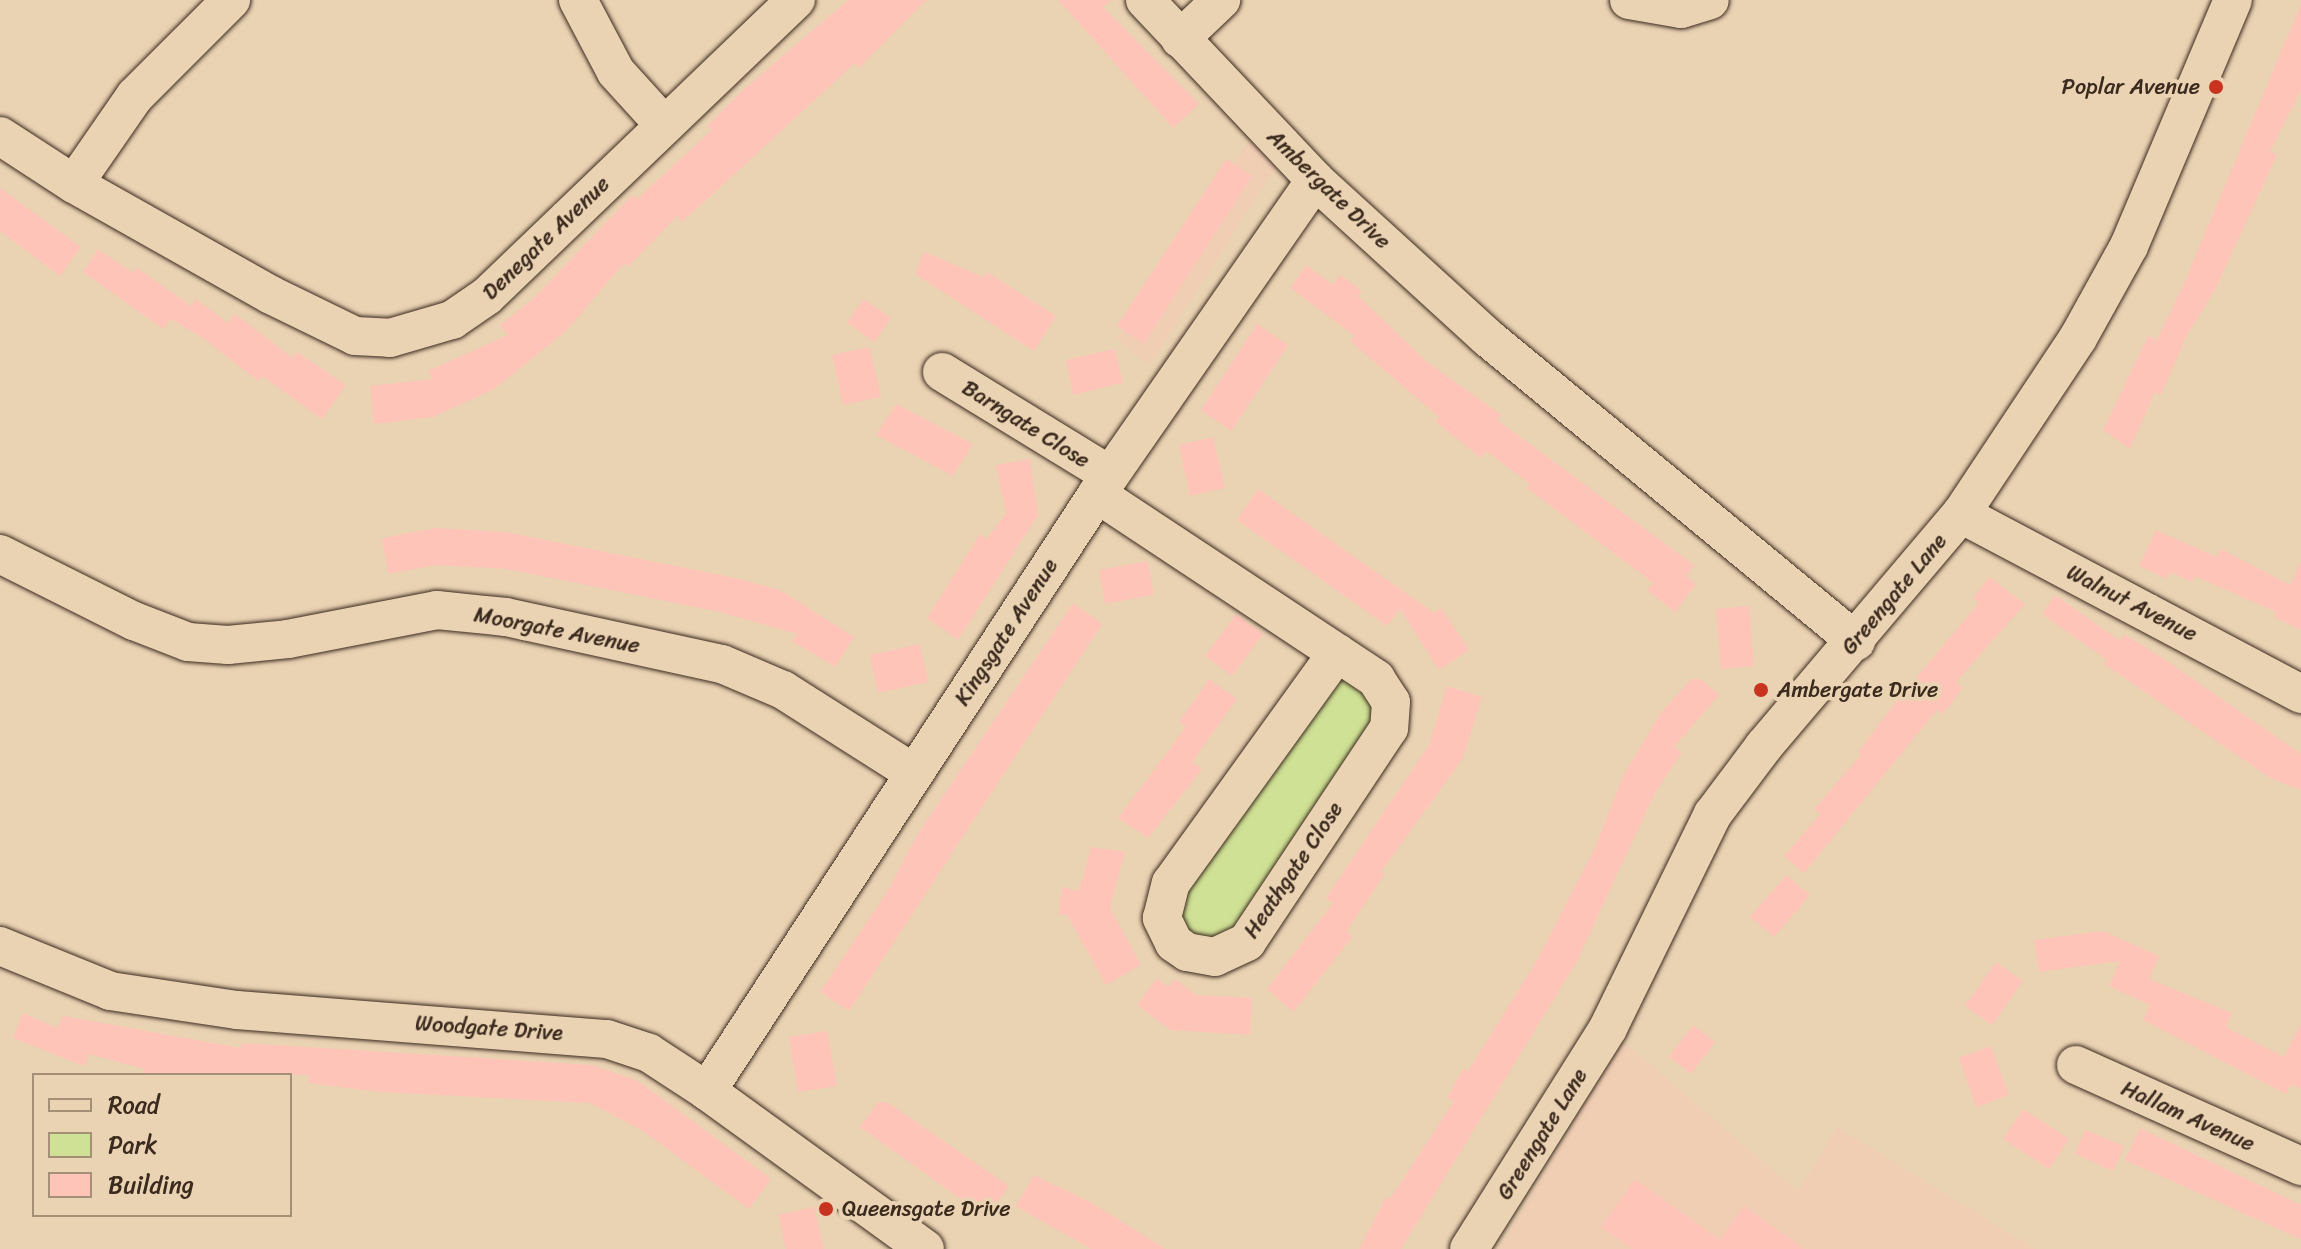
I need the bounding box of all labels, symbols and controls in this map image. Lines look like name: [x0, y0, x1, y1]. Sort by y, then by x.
place label: Poplar Avenue: [2062, 74, 2200, 100]
marker: Poplar Avenue: [2207, 78, 2225, 96]
street label: Ambergate Drive: [1262, 123, 1396, 255]
street label: Denegate Avenue: [477, 171, 615, 305]
street label: Barngate Close: [957, 374, 1095, 474]
street label: Greengate Lane: [1836, 528, 1952, 660]
street label: Kingsgate Avenue: [949, 554, 1063, 710]
street label: Walnut Avenue: [2062, 559, 2202, 647]
street label: Moorgate Avenue: [472, 601, 642, 659]
place label: Ambergate Drive: [1777, 677, 1938, 703]
marker: Ambergate Drive: [1752, 681, 1770, 699]
street label: Heathgate Close: [1237, 796, 1349, 944]
street label: Woodgate Drive: [414, 1010, 564, 1046]
street label: Greengate Lane: [1491, 1063, 1593, 1205]
legend: [32, 1073, 292, 1217]
street label: Hallam Avenue: [2117, 1075, 2259, 1157]
text: Road: [108, 1084, 159, 1126]
text: Park: [108, 1124, 157, 1166]
text: Building: [108, 1164, 194, 1206]
place label: Queensgate Drive: [842, 1196, 1011, 1222]
marker: Queensgate Drive: [817, 1200, 835, 1218]

